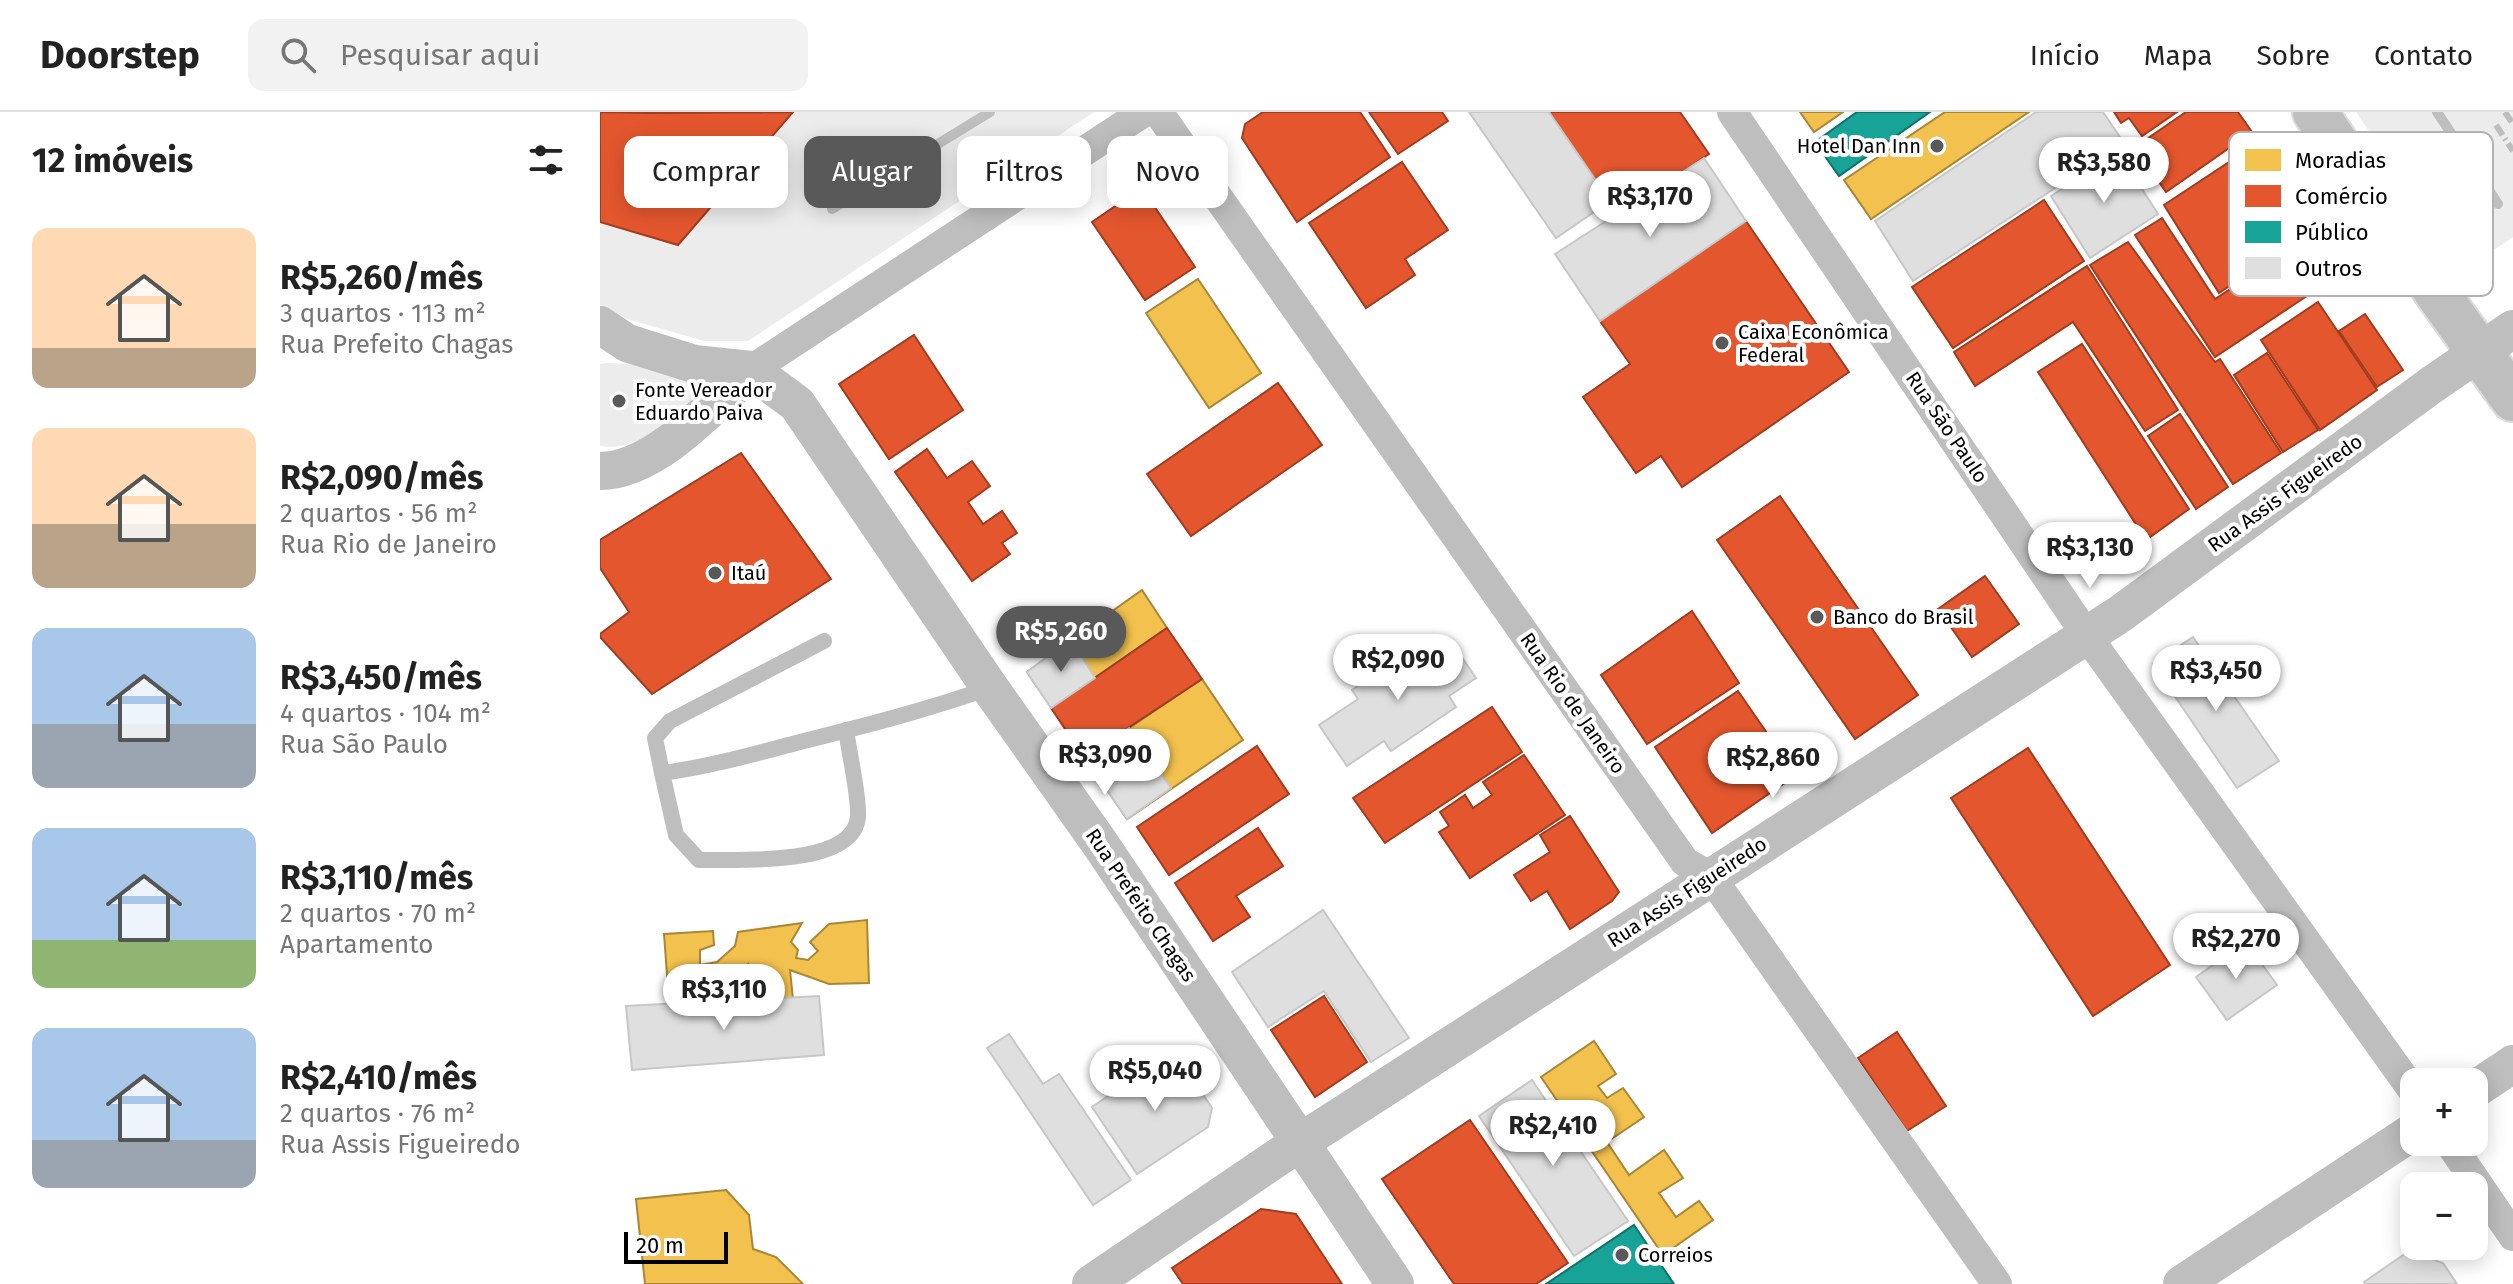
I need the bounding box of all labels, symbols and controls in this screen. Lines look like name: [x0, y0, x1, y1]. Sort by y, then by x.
search box: [248, 19, 808, 91]
text: Doorstep: [40, 32, 200, 78]
icon: search: [276, 33, 320, 77]
text: Pesquisar aqui: [340, 37, 540, 73]
text: Início: [2030, 39, 2100, 72]
text: Mapa: [2144, 39, 2212, 72]
text: Sobre: [2256, 39, 2330, 72]
text: Contato: [2374, 39, 2473, 72]
legend: [2229, 132, 2493, 296]
place label: Hotel Dan Inn: [1797, 134, 1921, 158]
chip: Comprar: [624, 136, 788, 208]
chip: Alugar: [804, 136, 941, 208]
chip: Filtros: [957, 136, 1091, 208]
chip: Novo: [1107, 136, 1228, 208]
marker: Hotel Dan Inn: [1928, 137, 1946, 155]
pin: R$3,580: [2030, 137, 2178, 205]
icon: filters: [524, 138, 568, 182]
text: 12 imóveis: [32, 140, 193, 181]
text: R$3,580: [2057, 147, 2151, 178]
text: Moradias: [2295, 147, 2386, 174]
pin: R$3,170: [1576, 171, 1724, 239]
text: R$3,170: [1607, 181, 1693, 212]
text: Comércio: [2295, 183, 2388, 210]
text: Público: [2295, 219, 2369, 246]
text: Outros: [2295, 255, 2362, 282]
text: R$5,260/mês: [280, 257, 483, 298]
icon: home: [96, 260, 192, 356]
text: 3 quartos · 113 m²: [280, 298, 486, 329]
place label: Caixa Econômica Federal: [1738, 320, 1889, 367]
text: Rua Prefeito Chagas: [280, 329, 513, 360]
marker: Caixa Econômica Federal: [1713, 334, 1731, 352]
street label: Rua São Paulo: [1901, 367, 1993, 487]
place label: Fonte Vereador Eduardo Paiva: [635, 378, 772, 425]
marker: Fonte Vereador Eduardo Paiva: [610, 392, 628, 410]
street label: Rua Assis Figueiredo: [2203, 429, 2367, 557]
text: R$2,090/mês: [280, 457, 483, 498]
icon: home: [96, 460, 192, 556]
text: 2 quartos · 56 m²: [280, 498, 477, 529]
pin: R$3,130: [2016, 522, 2164, 590]
text: Rua Rio de Janeiro: [280, 529, 497, 560]
text: R$3,130: [2046, 532, 2134, 563]
place label: Itaú: [731, 561, 767, 585]
marker: Itaú: [706, 564, 724, 582]
place label: Banco do Brasil: [1833, 605, 1974, 629]
pin: R$5,260: [987, 606, 1135, 674]
marker: Banco do Brasil: [1808, 608, 1826, 626]
text: R$5,260: [1014, 616, 1108, 647]
street label: Rua Rio de Janeiro: [1515, 628, 1631, 778]
pin: R$2,090: [1324, 634, 1472, 702]
text: R$2,090: [1351, 644, 1445, 675]
pin: R$3,450: [2142, 645, 2290, 713]
text: R$3,450: [2170, 655, 2262, 686]
text: R$3,450/mês: [280, 657, 482, 698]
icon: home: [96, 660, 192, 756]
text: 4 quartos · 104 m²: [280, 698, 491, 729]
text: Rua São Paulo: [280, 729, 448, 760]
pin: R$3,090: [1031, 729, 1179, 797]
pin: R$2,860: [1699, 732, 1847, 800]
text: R$3,090: [1058, 739, 1152, 770]
text: R$2,860: [1726, 742, 1820, 773]
street label: Rua Prefeito Chagas: [1081, 824, 1201, 986]
street label: Rua Assis Figueiredo: [1603, 832, 1771, 952]
text: R$3,110/mês: [280, 857, 473, 898]
icon: home: [96, 860, 192, 956]
text: 2 quartos · 70 m²: [280, 898, 476, 929]
pin: R$2,270: [2162, 913, 2310, 981]
text: R$2,270: [2191, 923, 2281, 954]
text: Apartamento: [280, 929, 433, 960]
pin: R$3,110: [650, 964, 798, 1032]
text: R$3,110: [681, 974, 767, 1005]
pin: R$5,040: [1081, 1045, 1229, 1113]
text: R$5,040: [1107, 1055, 1203, 1086]
text: R$2,410/mês: [280, 1057, 477, 1098]
icon: home: [96, 1060, 192, 1156]
map controls: [2400, 1068, 2488, 1260]
button: +: [2400, 1068, 2488, 1156]
text: 2 quartos · 76 m²: [280, 1098, 475, 1129]
pin: R$2,410: [1479, 1100, 1627, 1168]
text: R$2,410: [1508, 1110, 1598, 1141]
text: Rua Assis Figueiredo: [280, 1129, 520, 1160]
button: −: [2400, 1172, 2488, 1260]
scale bar: [624, 1228, 728, 1264]
text: 20 m: [636, 1232, 684, 1259]
place label: Correios: [1638, 1243, 1713, 1267]
marker: Correios: [1613, 1246, 1631, 1264]

